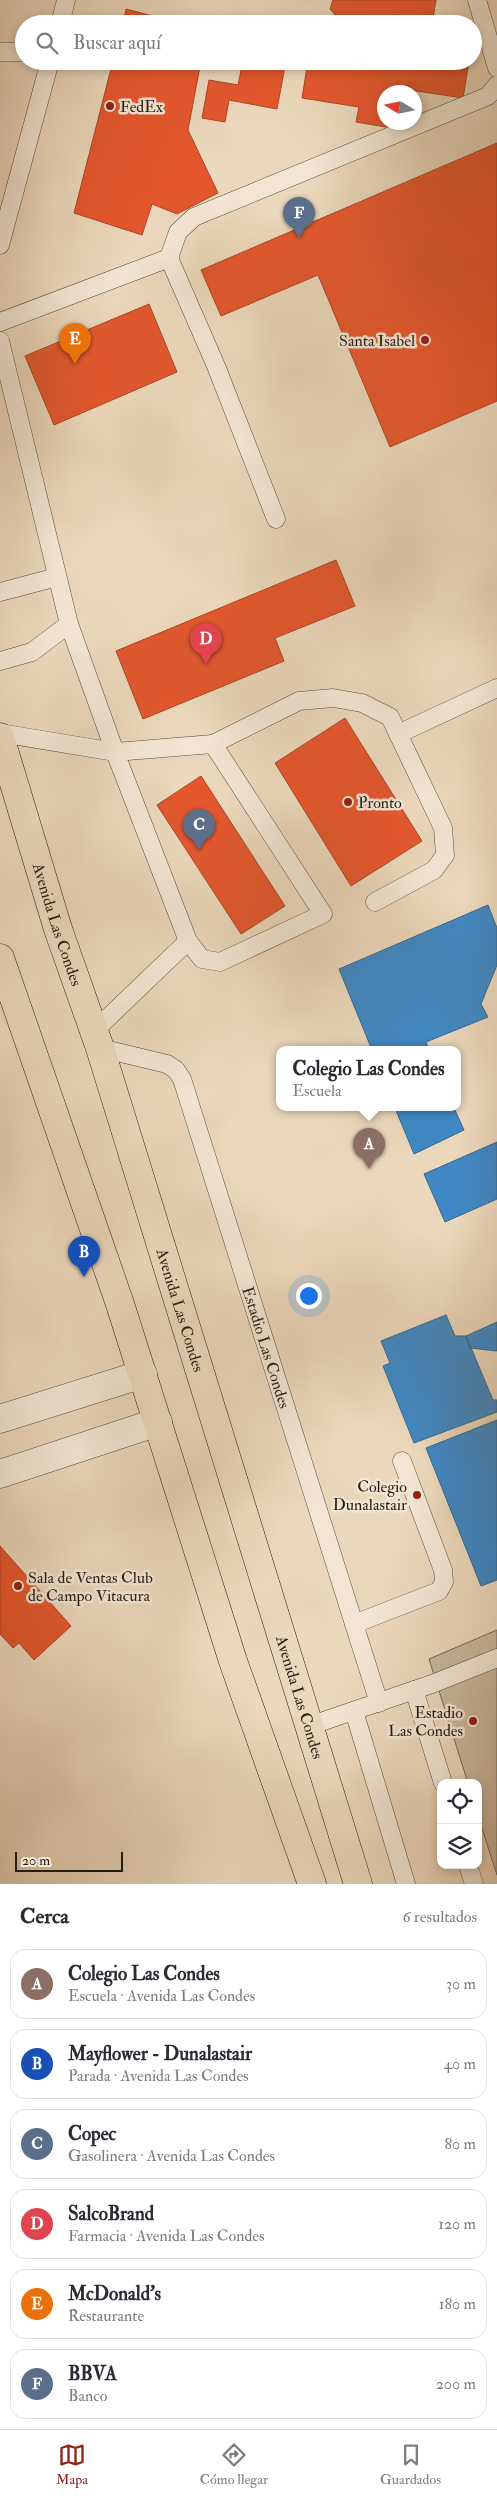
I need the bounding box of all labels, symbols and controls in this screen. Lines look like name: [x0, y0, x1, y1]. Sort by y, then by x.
search box: [15, 15, 482, 70]
icon: search: [33, 29, 61, 57]
text: Buscar aquí: [73, 31, 161, 55]
north arrow: [377, 85, 422, 130]
place label: FedEx: [120, 97, 163, 117]
marker: FedEx: [104, 100, 116, 112]
pin: F: [283, 197, 315, 238]
pin: E: [59, 323, 91, 364]
place label: Santa Isabel: [339, 331, 415, 351]
marker: Santa Isabel: [419, 334, 431, 346]
pin: D: [190, 623, 222, 664]
place label: Pronto: [358, 793, 402, 813]
marker: Pronto: [342, 796, 354, 808]
pin: C: [183, 809, 215, 850]
street label: Avenida Las Condes: [27, 860, 86, 989]
popup: [276, 1046, 461, 1111]
text: Colegio Las Condes: [293, 1057, 444, 1081]
text: Escuela: [293, 1081, 342, 1101]
pin: A: [353, 1128, 385, 1169]
pin: B: [68, 1236, 100, 1277]
street label: Avenida Las Condes: [151, 1245, 208, 1375]
your location: [296, 1283, 322, 1309]
street label: Estadio Las Condes: [237, 1284, 294, 1411]
place label: Colegio Dunalastair: [333, 1477, 407, 1515]
marker: Colegio Dunalastair: [411, 1489, 423, 1501]
place label: Sala de Ventas Club de Campo Vitacura: [28, 1568, 153, 1607]
marker: Sala de Ventas Club de Campo Vitacura: [12, 1580, 24, 1592]
street label: Avenida Las Condes: [271, 1632, 328, 1762]
place label: Estadio Las Condes: [388, 1703, 463, 1741]
marker: Estadio Las Condes: [467, 1715, 479, 1727]
map controls: [437, 1779, 482, 1869]
button: locate: [437, 1779, 482, 1824]
button: layers: [437, 1824, 482, 1869]
scale bar: [15, 1849, 122, 1872]
text: 20 m: [22, 1852, 50, 1869]
text: Cerca: [20, 1903, 69, 1930]
text: 6 resultados: [402, 1907, 477, 1927]
text: Colegio Las Condes: [68, 1962, 220, 1986]
text: A: [32, 1974, 42, 1994]
text: 30 m: [446, 1974, 476, 1994]
text: Escuela · Avenida Las Condes: [68, 1986, 255, 2006]
text: Mayflower - Dunalastair: [68, 2042, 252, 2066]
text: B: [32, 2054, 42, 2074]
text: 40 m: [443, 2054, 476, 2074]
text: Parada · Avenida Las Condes: [68, 2066, 249, 2086]
text: Copec: [68, 2122, 116, 2146]
text: C: [31, 2134, 43, 2154]
text: 80 m: [445, 2134, 476, 2154]
text: Gasolinera · Avenida Las Condes: [68, 2146, 275, 2166]
text: SalcoBrand: [68, 2202, 154, 2226]
text: D: [30, 2214, 44, 2234]
text: 120 m: [438, 2214, 476, 2234]
text: Farmacia · Avenida Las Condes: [68, 2226, 264, 2246]
text: McDonald's: [68, 2282, 161, 2306]
text: E: [31, 2294, 43, 2314]
text: 180 m: [439, 2294, 476, 2314]
text: Restaurante: [68, 2306, 144, 2326]
text: BBVA: [68, 2362, 117, 2386]
text: F: [32, 2374, 42, 2394]
text: 200 m: [436, 2374, 476, 2394]
text: Banco: [68, 2386, 107, 2406]
tab: Mapa: [56, 2441, 88, 2488]
tab: Cómo llegar: [200, 2441, 268, 2488]
tab: Guardados: [380, 2441, 441, 2488]

